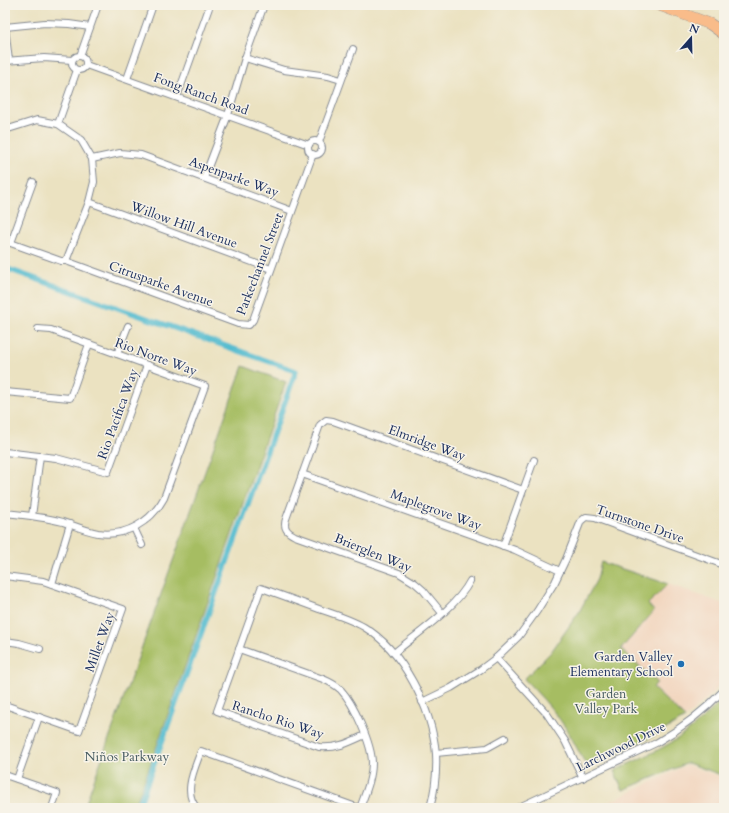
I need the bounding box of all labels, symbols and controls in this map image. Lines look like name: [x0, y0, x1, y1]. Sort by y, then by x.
north arrow: [671, 18, 711, 58]
text: N: [687, 20, 702, 38]
street label: Fong Ranch Road: [151, 68, 251, 120]
street label: Aspenparke Way: [187, 152, 281, 202]
street label: Willow Hill Avenue: [127, 197, 240, 253]
street label: Parkechannel Street: [232, 210, 288, 318]
street label: Citrusparke Avenue: [106, 257, 216, 311]
street label: Rio Norte Way: [112, 334, 200, 380]
street label: Rio Pacifica Way: [93, 366, 143, 462]
street label: Elmridge Way: [386, 421, 468, 465]
street label: Maplegrove Way: [388, 485, 484, 535]
street label: Turnstone Drive: [593, 500, 687, 548]
street label: Brierglen Way: [332, 529, 415, 577]
street label: Millet Way: [81, 609, 119, 675]
place label: Garden Valley Elementary School: [570, 648, 674, 681]
marker: Garden Valley Elementary School: [676, 659, 686, 669]
park label: Garden Valley Park: [574, 685, 638, 718]
street label: Rancho Rio Way: [230, 697, 326, 743]
street label: Larchwood Drive: [573, 717, 669, 776]
park label: Niños Parkway: [85, 748, 170, 766]

